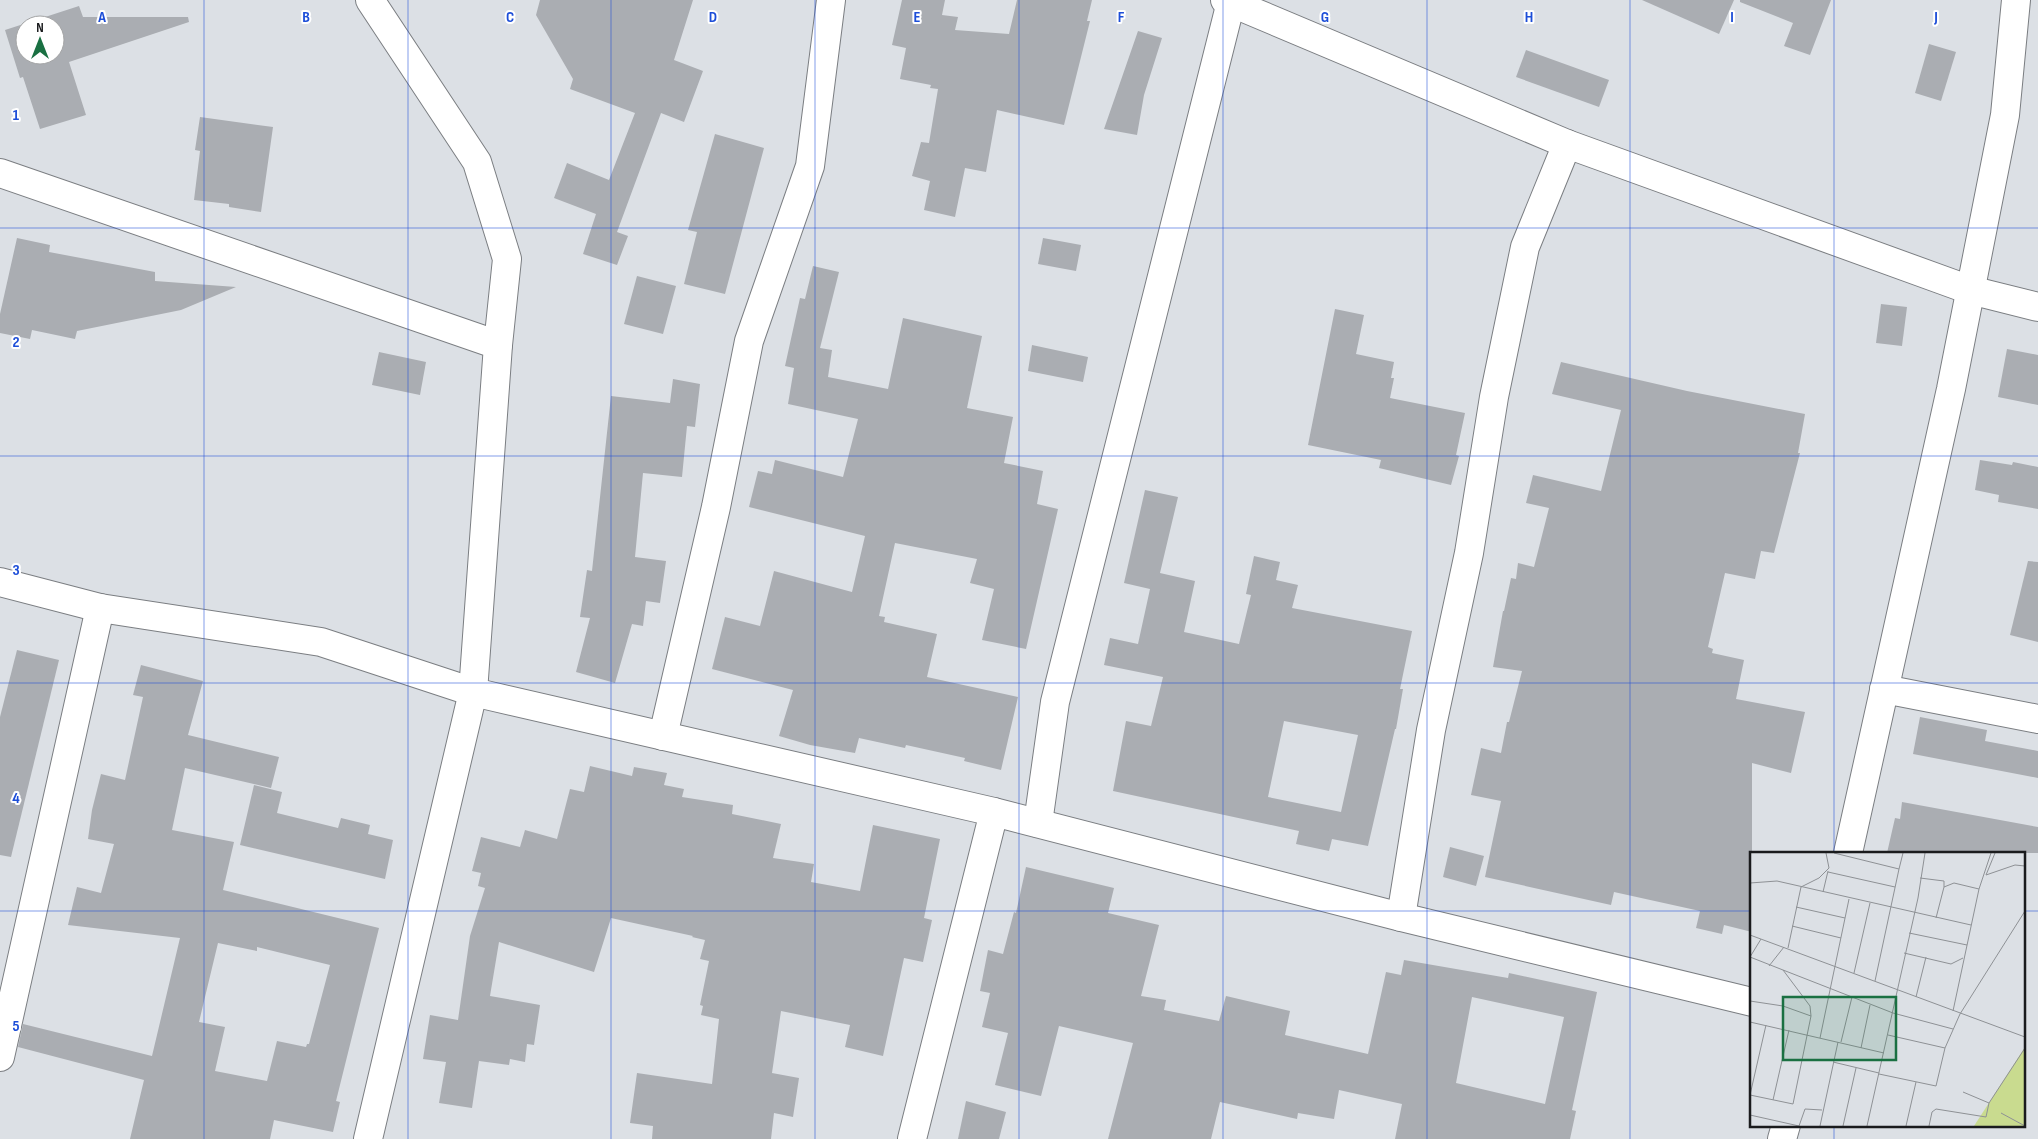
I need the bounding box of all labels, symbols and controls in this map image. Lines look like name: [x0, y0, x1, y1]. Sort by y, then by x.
text: A: [97, 8, 106, 27]
text: B: [302, 8, 310, 27]
text: C: [506, 8, 514, 27]
text: D: [709, 8, 717, 27]
text: E: [914, 8, 921, 27]
text: F: [1118, 8, 1125, 27]
text: G: [1321, 8, 1329, 27]
text: H: [1525, 8, 1533, 27]
text: I: [1730, 8, 1734, 27]
text: J: [1933, 8, 1938, 27]
north arrow: [15, 15, 65, 65]
text: N: [36, 19, 44, 36]
text: 1: [13, 106, 20, 125]
text: 2: [12, 333, 20, 352]
text: 3: [12, 561, 20, 580]
text: 4: [12, 789, 20, 808]
inset map: [1750, 852, 2026, 1126]
text: 5: [12, 1017, 20, 1036]

